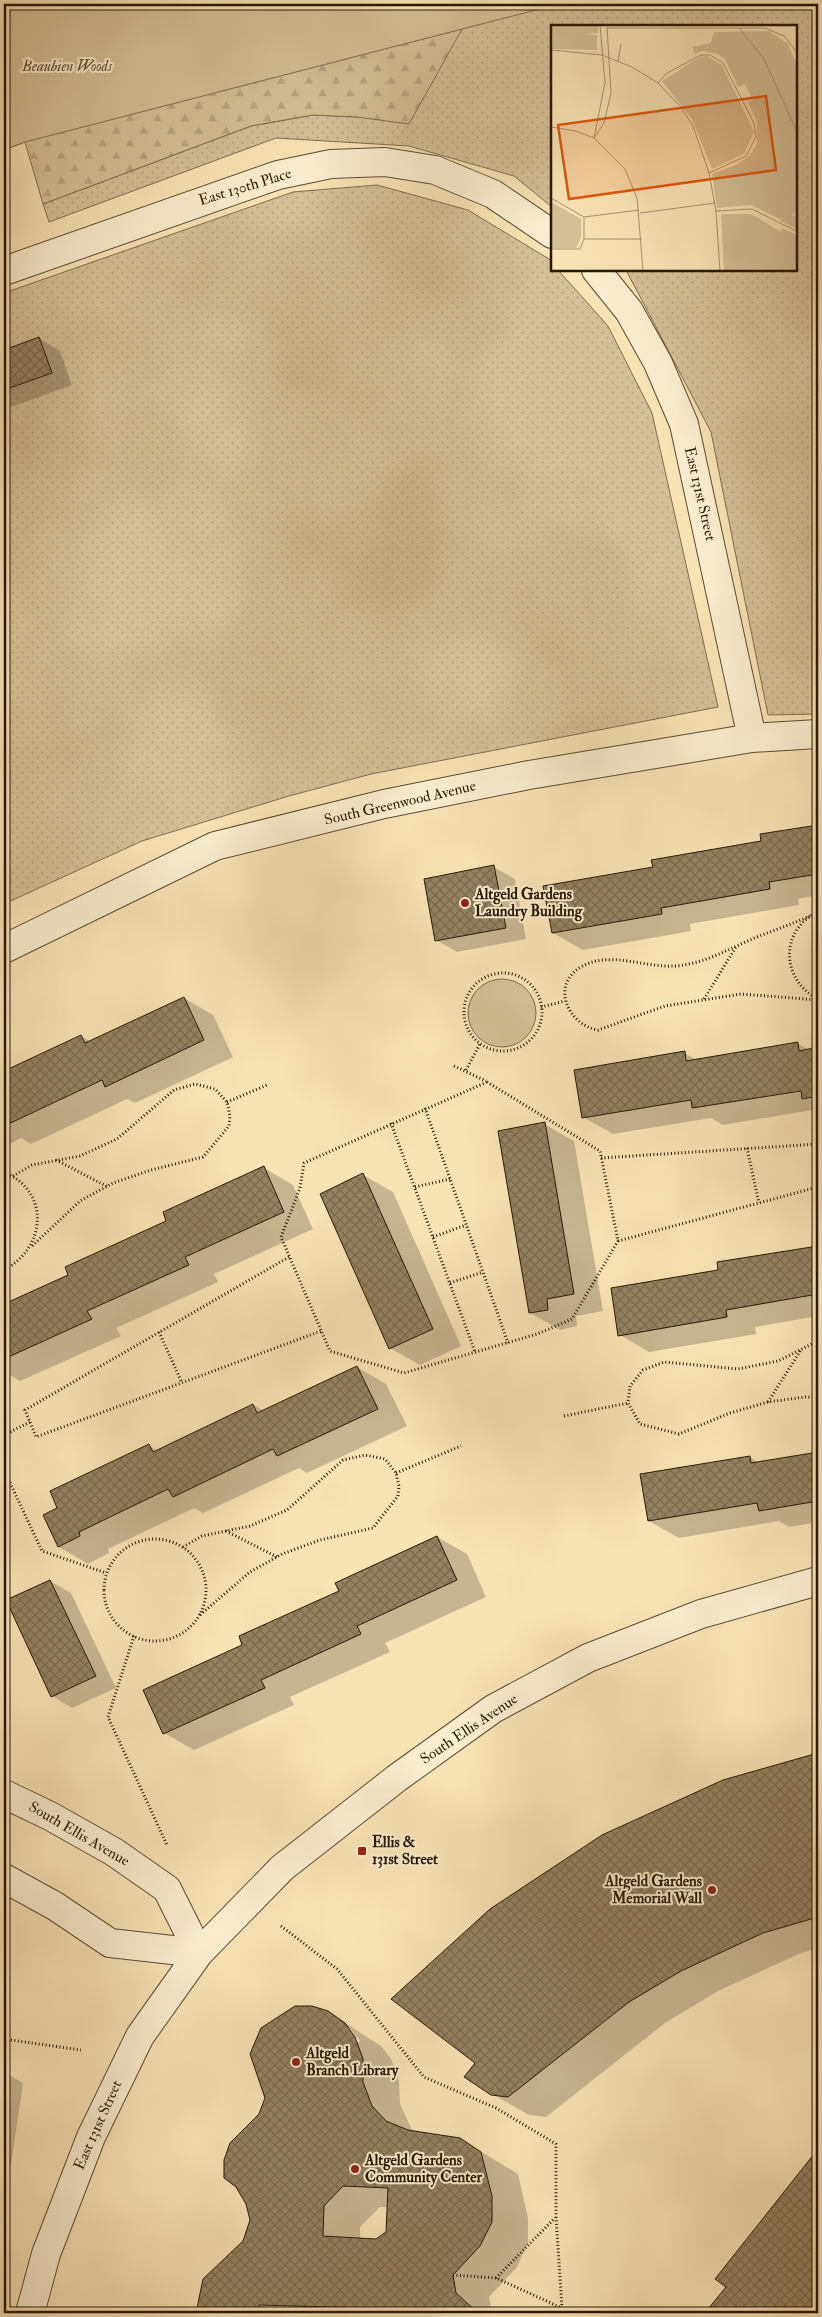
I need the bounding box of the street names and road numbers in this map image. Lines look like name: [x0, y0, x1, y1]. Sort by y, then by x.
street label: East 130th Place: [196, 164, 294, 210]
street label: East 131st Street: [680, 445, 720, 543]
street label: South Greenwood Avenue: [322, 776, 478, 830]
street label: South Ellis Avenue: [417, 1689, 521, 1769]
street label: South Ellis Avenue: [25, 1797, 133, 1871]
street label: East 131st Street: [70, 2077, 126, 2173]

